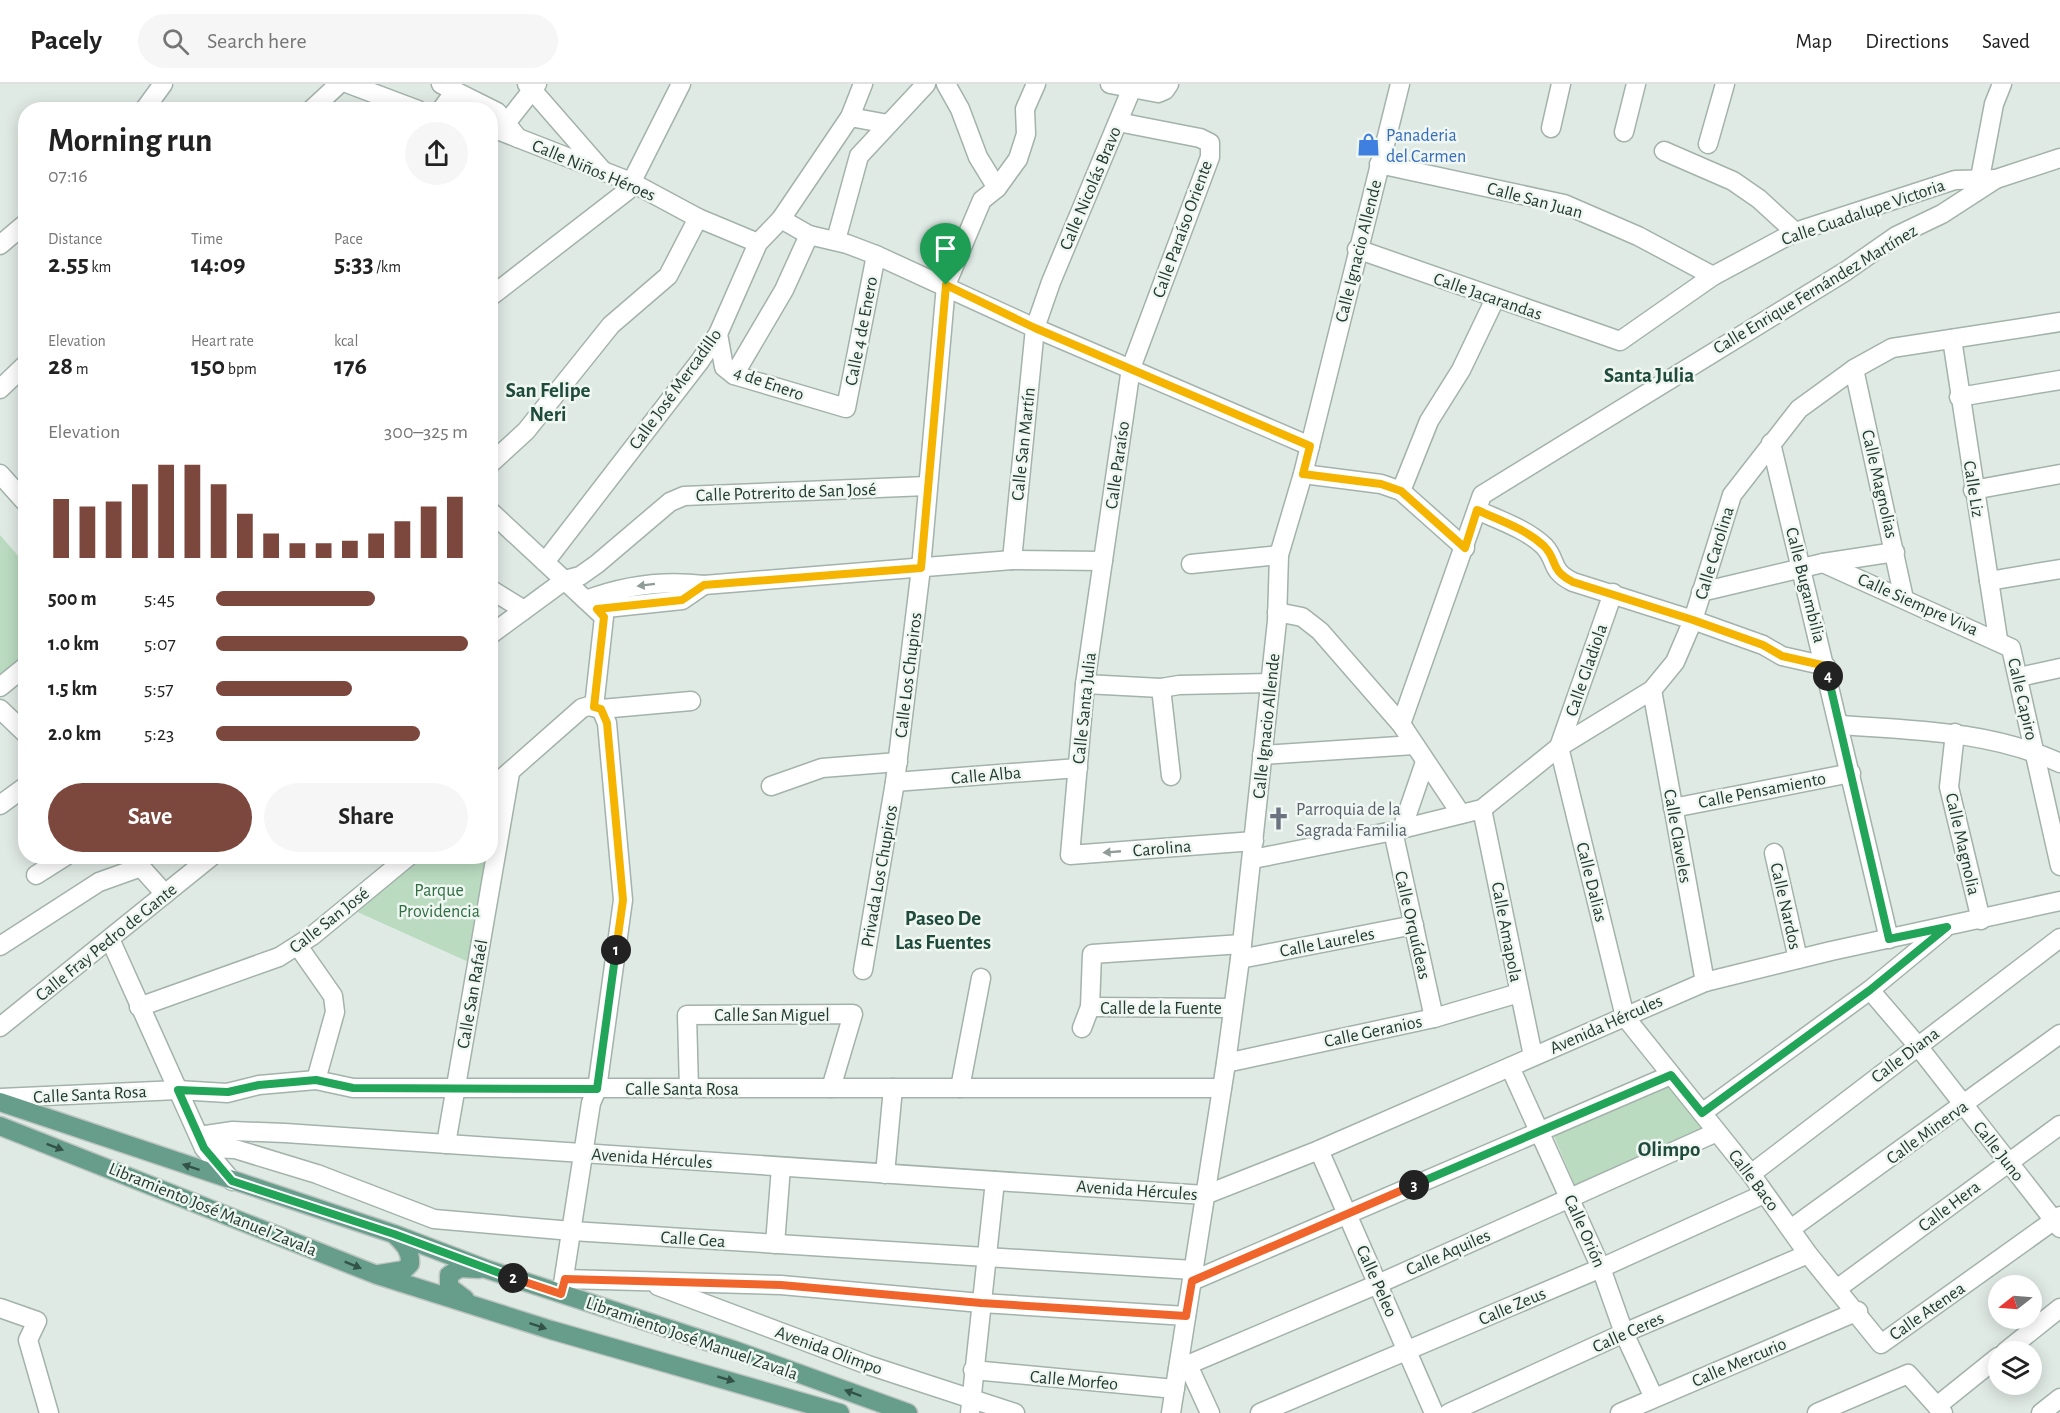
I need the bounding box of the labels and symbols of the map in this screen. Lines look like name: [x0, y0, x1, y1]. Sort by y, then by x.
street label: Calle Nicolás Bravo: [1057, 124, 1125, 253]
place label: Panaderia del Carmen: [1386, 127, 1466, 166]
shop icon: Panaderia del Carmen: [1355, 132, 1381, 158]
street label: Calle Niños Héroes: [529, 137, 658, 205]
street label: Calle Paraíso Oriente: [1150, 158, 1216, 300]
street label: Calle Guadalupe Victoria: [1779, 177, 1947, 249]
street label: Calle Ignacio Allende: [1333, 178, 1385, 324]
street label: Calle San Juan: [1485, 180, 1585, 222]
street label: Calle Enrique Fernández Martínez: [1710, 222, 1921, 358]
pin: [920, 223, 971, 285]
street label: Calle Jacarandas: [1431, 270, 1544, 324]
street label: Calle 4 de Enero: [843, 275, 881, 387]
street label: Calle José Mercadillo: [626, 326, 726, 453]
street label: 4 de Enero: [731, 364, 806, 404]
district label: Santa Julia: [1604, 365, 1694, 386]
district label: San Felipe Neri: [506, 380, 591, 425]
street label: Calle San Martín: [1009, 387, 1039, 502]
street label: Calle Paraíso: [1103, 420, 1133, 510]
street label: Calle Magnolias: [1858, 428, 1900, 540]
street label: Calle Liz: [1960, 460, 1986, 519]
street label: Calle Potrerito de San José: [695, 481, 877, 505]
street label: Calle Carolina: [1692, 505, 1738, 602]
street label: Calle Bugambilia: [1782, 526, 1828, 645]
street label: Calle Siempre Viva: [1855, 570, 1980, 639]
one-way arrow: [636, 580, 655, 590]
street label: Calle Los Chupiros: [892, 611, 926, 739]
street label: Calle Gladiola: [1563, 622, 1611, 719]
street label: Calle Santa Julia: [1070, 651, 1100, 765]
street label: Calle Ignacio Allende: [1250, 652, 1284, 800]
street label: Calle Capiro: [2004, 656, 2040, 742]
pin: 4: [1813, 661, 1843, 691]
street label: Calle Alba: [950, 764, 1022, 788]
street label: Calle Pensamiento: [1697, 770, 1828, 812]
street label: Calle Claveles: [1660, 788, 1694, 884]
street label: Calle Magnolia: [1942, 791, 1983, 897]
place label: Parroquia de la Sagrada Familia: [1296, 801, 1407, 840]
street label: Privada Los Chupiros: [859, 804, 901, 949]
church icon: Parroquia de la Sagrada Familia: [1265, 806, 1291, 832]
street label: Carolina: [1132, 837, 1192, 861]
street label: Calle Dalias: [1572, 840, 1610, 924]
one-way arrow: [1103, 847, 1122, 857]
street label: Calle Nardos: [1766, 861, 1804, 951]
street label: Calle Orquídeas: [1391, 869, 1433, 981]
street label: Calle Fray Pedro de Gante: [33, 881, 181, 1005]
street label: Calle Amapola: [1487, 881, 1525, 984]
park label: Parque Providencia: [398, 882, 480, 921]
street label: Calle San José: [286, 884, 373, 957]
district label: Paseo De Las Fuentes: [895, 908, 991, 953]
street label: Calle Laureles: [1278, 925, 1376, 961]
pin: 1: [601, 935, 631, 965]
street label: Calle San Rafaél: [455, 938, 491, 1050]
street label: Avenida Hércules: [1547, 992, 1666, 1058]
street label: Calle de la Fuente: [1100, 1000, 1222, 1018]
street label: Calle San Miguel: [714, 1007, 830, 1025]
street label: Calle Geranios: [1323, 1013, 1424, 1051]
street label: Calle Diana: [1868, 1025, 1943, 1087]
street label: Calle Santa Rosa: [625, 1081, 739, 1099]
street label: Calle Santa Rosa: [33, 1083, 147, 1107]
street label: Calle Minerva: [1884, 1097, 1972, 1168]
street label: Calle Juno: [1969, 1118, 2027, 1185]
district label: Olimpo: [1638, 1139, 1700, 1160]
one-way arrow: [46, 1142, 64, 1152]
street label: Avenida Hércules: [591, 1146, 713, 1172]
street label: Calle Baco: [1724, 1147, 1782, 1215]
street label: Libramiento José Manuel Zavala: [106, 1160, 319, 1260]
one-way arrow: [182, 1162, 200, 1171]
pin: 3: [1399, 1170, 1429, 1200]
street label: Avenida Hércules: [1076, 1178, 1198, 1204]
street label: Calle Hera: [1915, 1178, 1984, 1236]
street label: Calle Orión: [1560, 1192, 1608, 1270]
street label: Calle Aquiles: [1404, 1226, 1493, 1279]
street label: Calle Gea: [660, 1229, 726, 1251]
street label: Calle Peleo: [1352, 1243, 1400, 1320]
one-way arrow: [344, 1261, 362, 1270]
pin: 2: [498, 1263, 528, 1293]
north arrow: [1988, 1275, 2042, 1329]
street label: Calle Atenea: [1887, 1279, 1969, 1344]
street label: Calle Zeus: [1476, 1285, 1549, 1329]
street label: Libramiento José Manuel Zavala: [583, 1294, 800, 1384]
street label: Calle Ceres: [1590, 1309, 1667, 1357]
one-way arrow: [529, 1322, 547, 1331]
street label: Avenida Olimpo: [773, 1323, 885, 1379]
street label: Calle Mercurio: [1690, 1335, 1789, 1391]
street label: Calle Morfeo: [1029, 1368, 1119, 1394]
one-way arrow: [717, 1375, 735, 1384]
one-way arrow: [843, 1388, 861, 1398]

